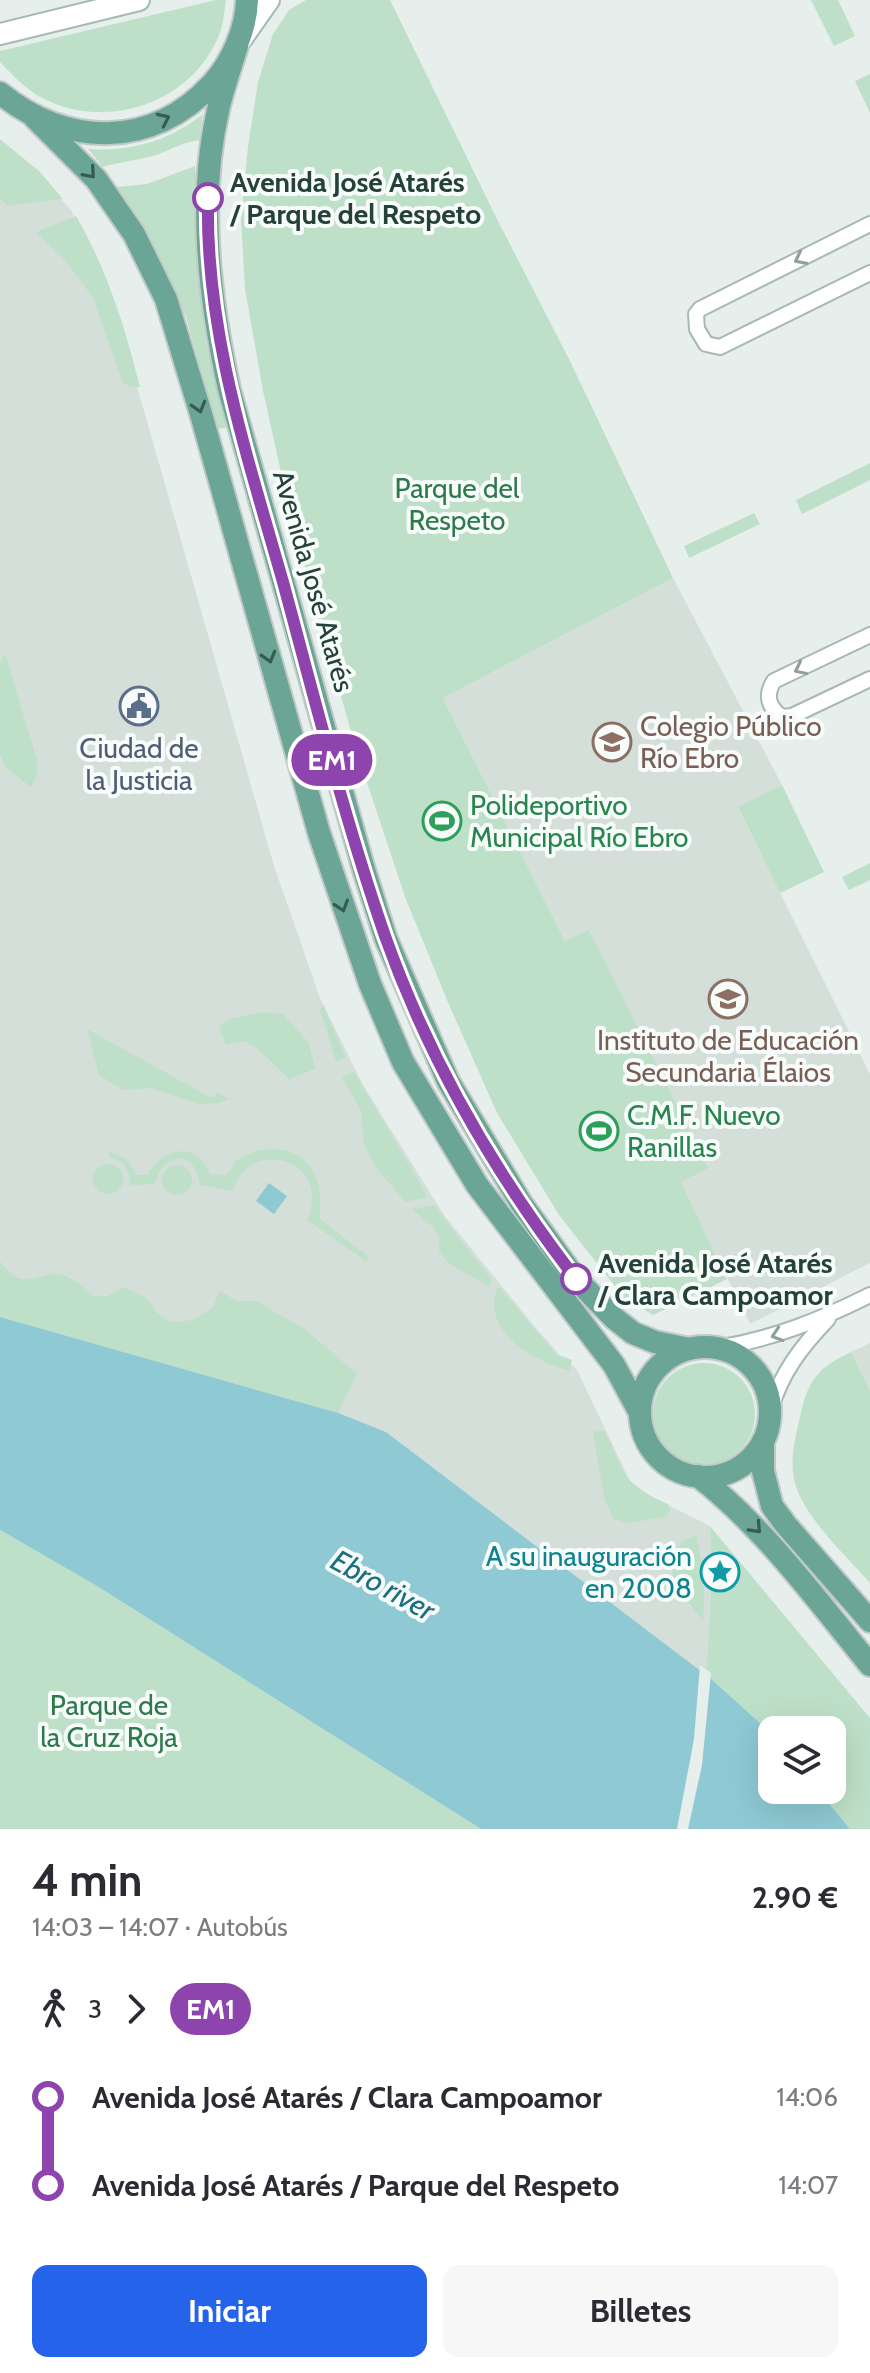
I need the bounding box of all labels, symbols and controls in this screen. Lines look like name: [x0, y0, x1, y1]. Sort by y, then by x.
one-way arrow: [156, 113, 171, 129]
one-way arrow: [80, 164, 95, 179]
place label: Avenida José Atarés / Parque del Respeto: [229, 165, 481, 231]
marker: Avenida José Atarés / Parque del Respeto: [193, 183, 223, 213]
one-way arrow: [794, 249, 809, 265]
one-way arrow: [190, 399, 206, 413]
street label: Avenida José Atarés: [266, 466, 362, 696]
park label: Parque del Respeto: [395, 471, 520, 537]
one-way arrow: [260, 649, 276, 663]
one-way arrow: [793, 659, 808, 675]
public building icon: Ciudad de la Justicia: [118, 685, 160, 727]
place label: Colegio Público Río Ebro: [640, 709, 822, 775]
school or university icon: Colegio Público Río Ebro: [591, 721, 633, 763]
place label: Ciudad de la Justicia: [79, 731, 199, 797]
line badge: EM1: [286, 734, 378, 786]
text: EM1: [307, 743, 357, 777]
place label: Polideportivo Municipal Río Ebro: [470, 788, 689, 854]
sports icon: Polideportivo Municipal Río Ebro: [421, 800, 463, 842]
one-way arrow: [333, 899, 349, 913]
school or university icon: Instituto de Educación Secundaria Élaios: [707, 978, 749, 1020]
place label: Instituto de Educación Secundaria Élaios: [597, 1023, 859, 1089]
place label: C.M.F. Nuevo Ranillas: [627, 1098, 781, 1164]
sports icon: C.M.F. Nuevo Ranillas: [578, 1110, 620, 1152]
place label: Avenida José Atarés / Clara Campoamor: [597, 1246, 834, 1312]
marker: Avenida José Atarés / Clara Campoamor: [561, 1264, 591, 1294]
one-way arrow: [771, 1326, 785, 1342]
one-way arrow: [746, 1519, 760, 1534]
place label: A su inauguración en 2008: [486, 1539, 692, 1605]
water label: Ebro river: [325, 1541, 443, 1629]
place icon: A su inauguración en 2008: [699, 1551, 741, 1593]
park label: Parque de la Cruz Roja: [40, 1688, 178, 1754]
map controls: [758, 1716, 846, 1804]
button: layers: [758, 1716, 846, 1804]
text: 4 min: [32, 1854, 142, 1907]
text: 2.90 €: [752, 1879, 838, 1916]
text: 14:03 – 14:07 · Autobús: [32, 1911, 288, 1943]
icon: walk: [32, 1987, 76, 2031]
icon: forward: [114, 1987, 158, 2031]
text: EM1: [186, 1992, 235, 2026]
text: 3: [88, 1993, 102, 2025]
text: Avenida José Atarés / Clara Campoamor: [92, 2079, 602, 2116]
text: 14:06: [776, 2081, 838, 2113]
text: Avenida José Atarés / Parque del Respeto: [92, 2167, 619, 2204]
text: 14:07: [778, 2169, 838, 2201]
button: Iniciar: [32, 2265, 427, 2357]
button: Billetes: [443, 2265, 838, 2357]

